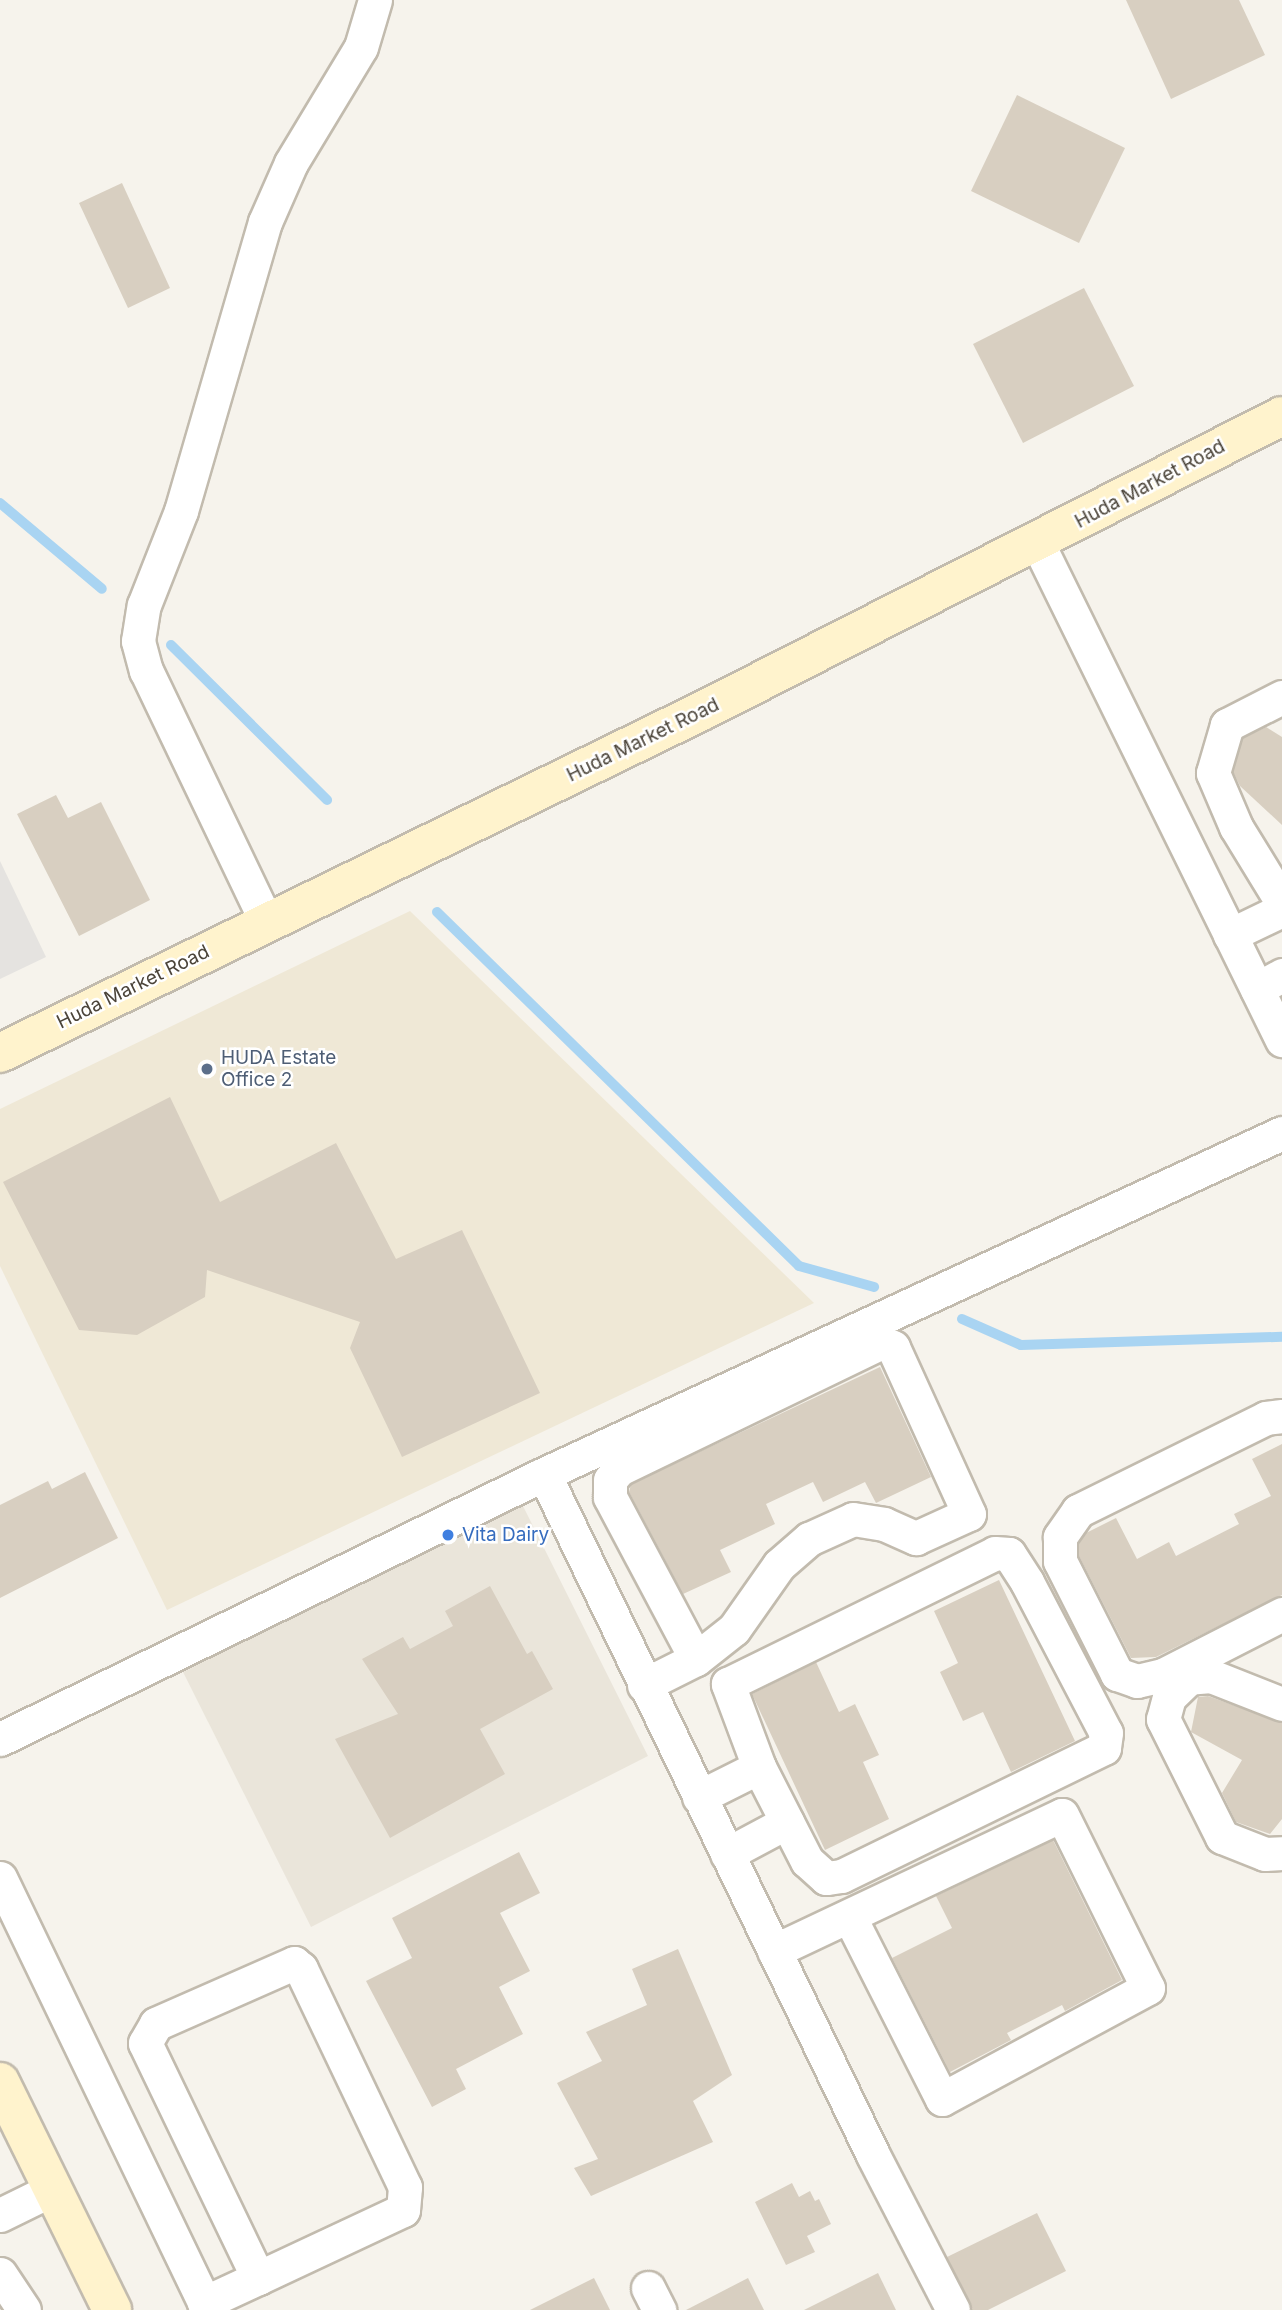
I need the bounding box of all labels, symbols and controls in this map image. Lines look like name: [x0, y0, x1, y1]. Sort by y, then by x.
street label: Huda Market Road: [1071, 435, 1229, 533]
street label: Huda Market Road: [563, 693, 723, 787]
street label: Huda Market Road: [53, 940, 213, 1034]
place label: HUDA Estate Office 2: [221, 1047, 336, 1091]
marker: HUDA Estate Office 2: [199, 1061, 215, 1077]
place label: Vita Dairy: [462, 1524, 549, 1546]
marker: Vita Dairy: [440, 1527, 456, 1543]

